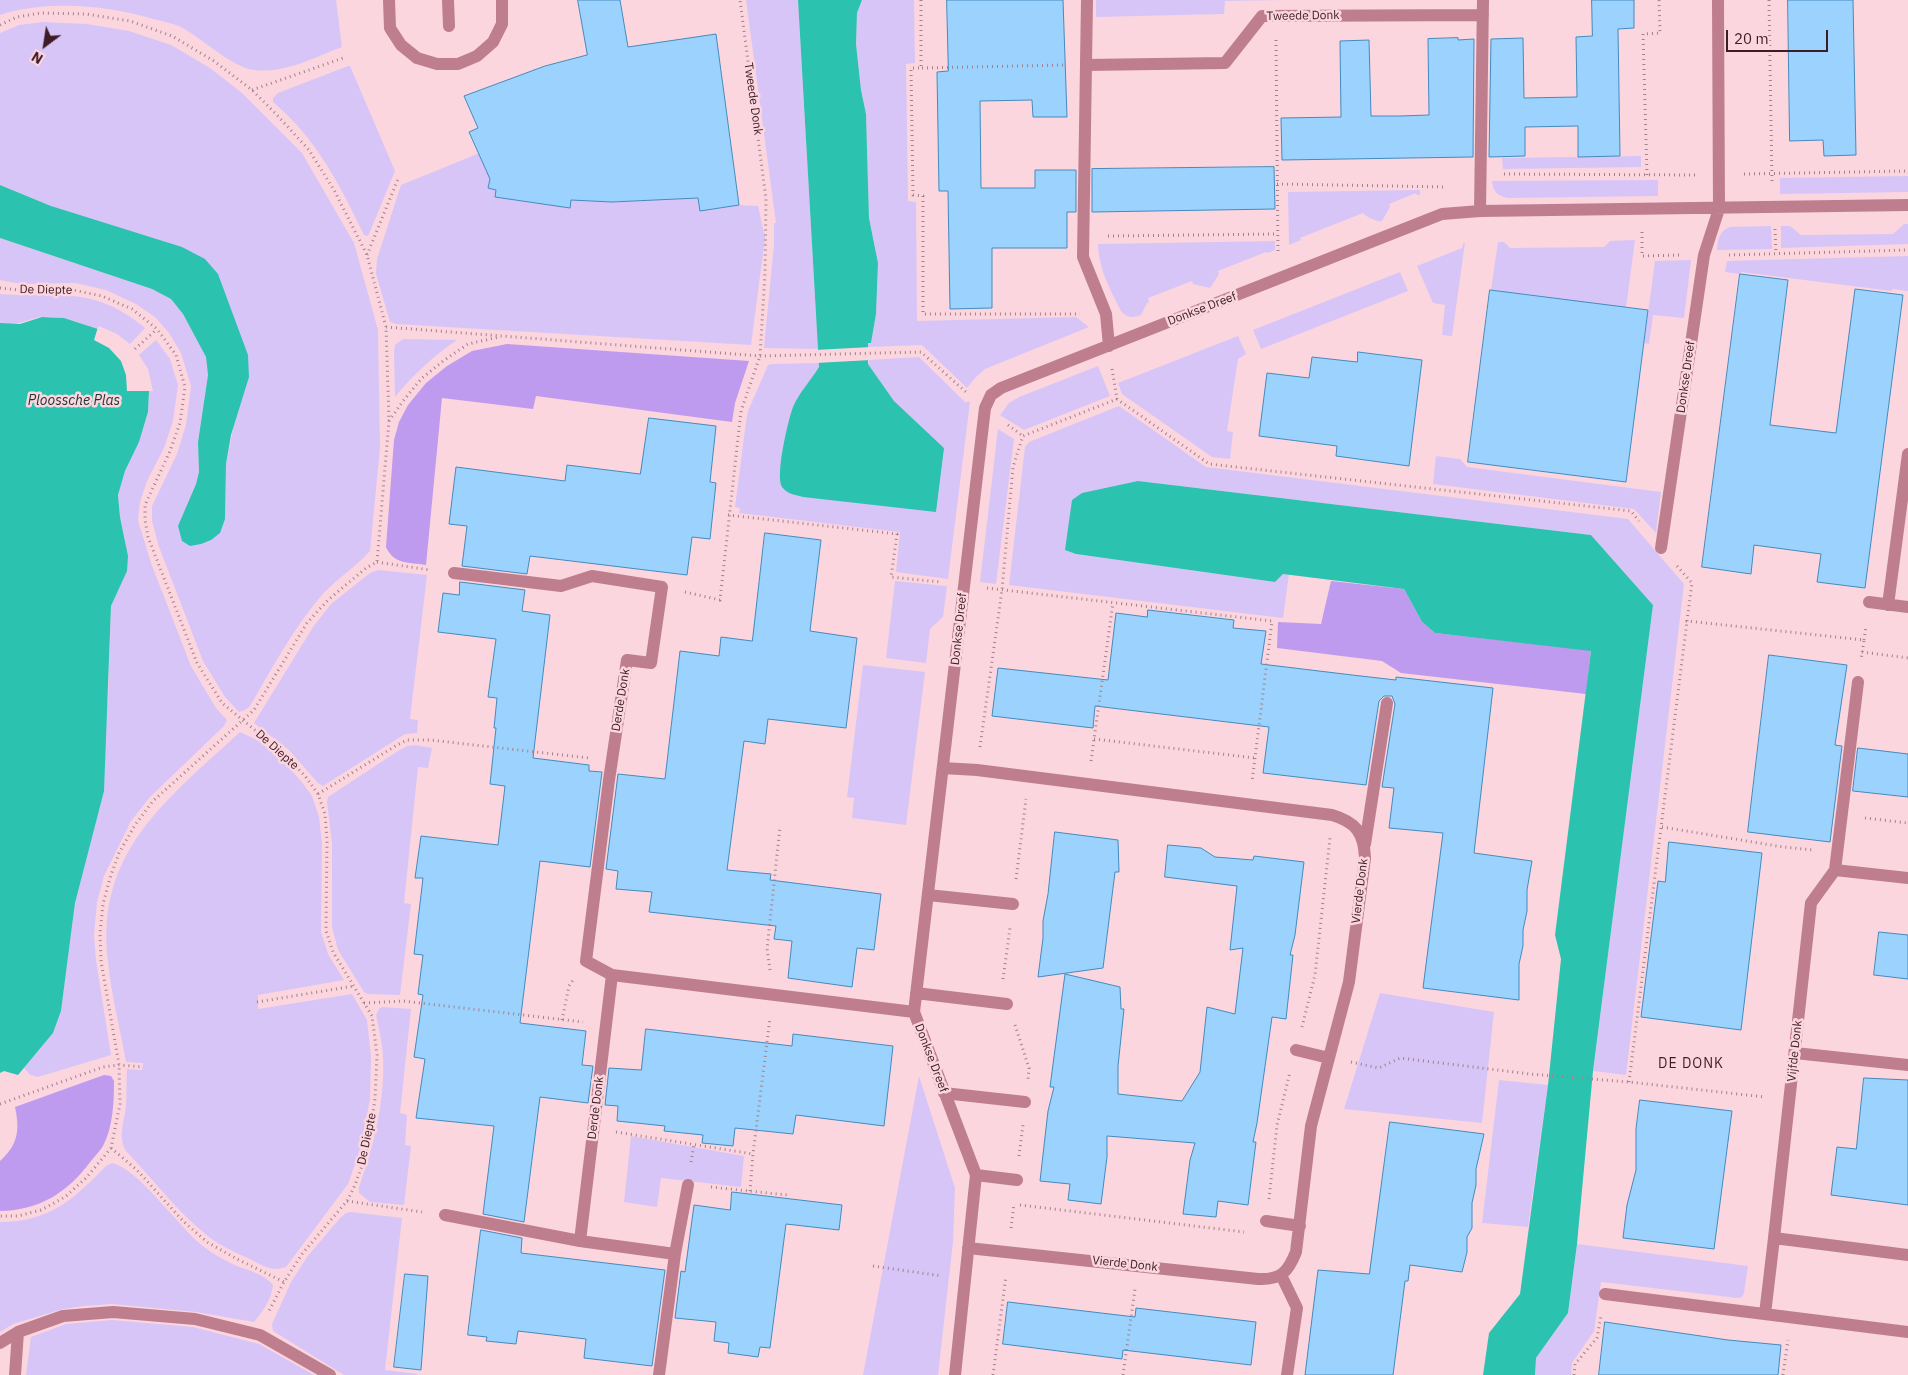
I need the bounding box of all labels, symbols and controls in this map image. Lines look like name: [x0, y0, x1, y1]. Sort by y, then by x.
street label: Tweede Donk: [1266, 8, 1340, 24]
north arrow: [20, 20, 70, 70]
scale bar: [1728, 20, 1830, 52]
text: 20 m: [1734, 29, 1769, 48]
text: N: [28, 48, 46, 68]
street label: Tweede Donk: [741, 62, 765, 136]
street label: De Diepte: [20, 282, 72, 298]
street label: Donkse Dreef: [1166, 289, 1238, 329]
street label: Donkse Dreef: [1674, 340, 1698, 414]
water label: Ploossche Plas: [28, 393, 120, 409]
street label: Donkse Dreef: [948, 592, 970, 666]
street label: Derde Donk: [609, 668, 633, 732]
street label: De Diepte: [253, 727, 301, 773]
street label: Vierde Donk: [1349, 858, 1371, 924]
street label: Vijfde Donk: [1785, 1020, 1805, 1082]
street label: Donkse Dreef: [911, 1022, 951, 1094]
district label: DE DONK: [1657, 1056, 1725, 1072]
street label: Derde Donk: [585, 1076, 607, 1140]
street label: De Diepte: [354, 1112, 380, 1166]
street label: Vierde Donk: [1092, 1253, 1158, 1275]

